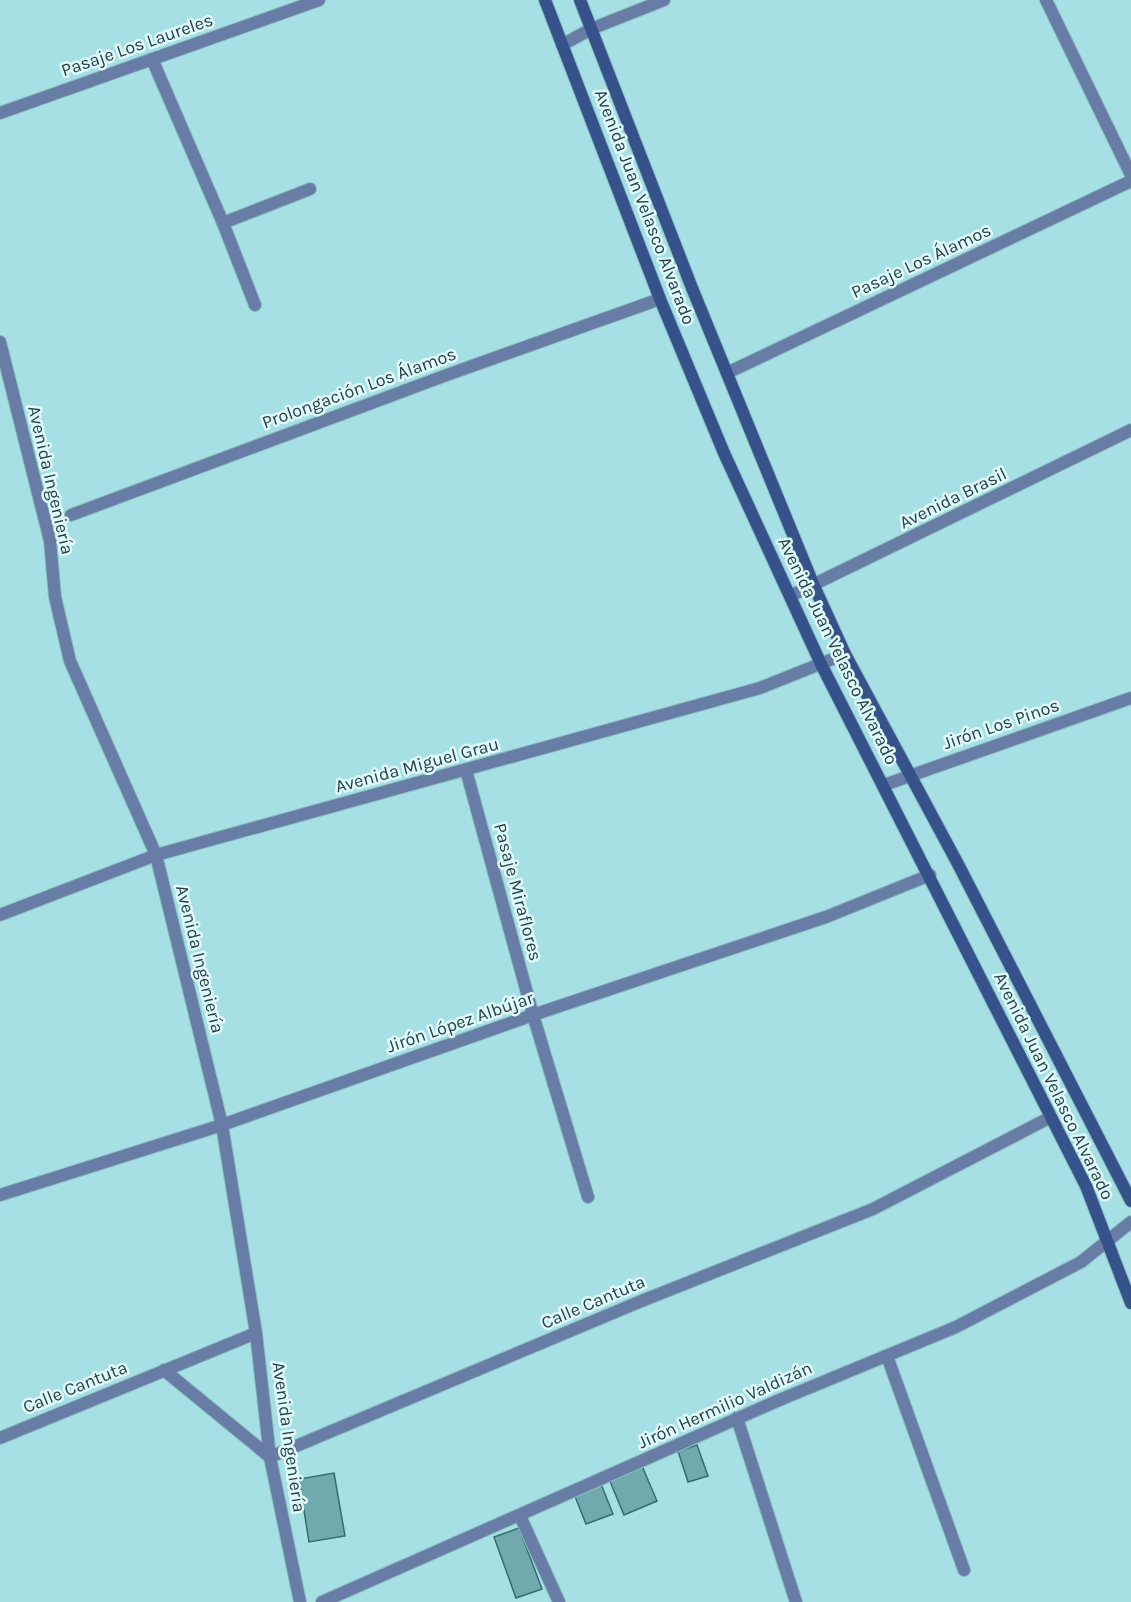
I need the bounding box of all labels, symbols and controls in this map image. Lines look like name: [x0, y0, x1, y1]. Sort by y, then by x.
street label: Pasaje Los Laureles: [58, 9, 216, 81]
street label: Avenida Juan Velasco Alvarado: [590, 86, 700, 328]
street label: Pasaje Los Álamos: [847, 218, 994, 303]
street label: Prolongación Los Álamos: [258, 342, 459, 433]
street label: Avenida Ingeniería: [23, 404, 79, 556]
street label: Avenida Brasil: [896, 463, 1010, 533]
street label: Avenida Juan Velasco Alvarado: [773, 534, 903, 768]
street label: Jirón Los Pinos: [940, 694, 1062, 754]
street label: Avenida Miguel Grau: [333, 733, 501, 797]
street label: Pasaje Miraflores: [489, 821, 547, 963]
street label: Avenida Ingeniería: [171, 883, 229, 1035]
street label: Avenida Juan Velasco Alvarado: [989, 969, 1119, 1203]
street label: Jirón López Albújar: [384, 986, 537, 1057]
street label: Calle Cantuta: [538, 1270, 648, 1334]
street label: Calle Cantuta: [20, 1356, 130, 1418]
street label: Jirón Hermilio Valdizán: [634, 1357, 816, 1453]
street label: Avenida Ingeniería: [268, 1360, 310, 1514]

